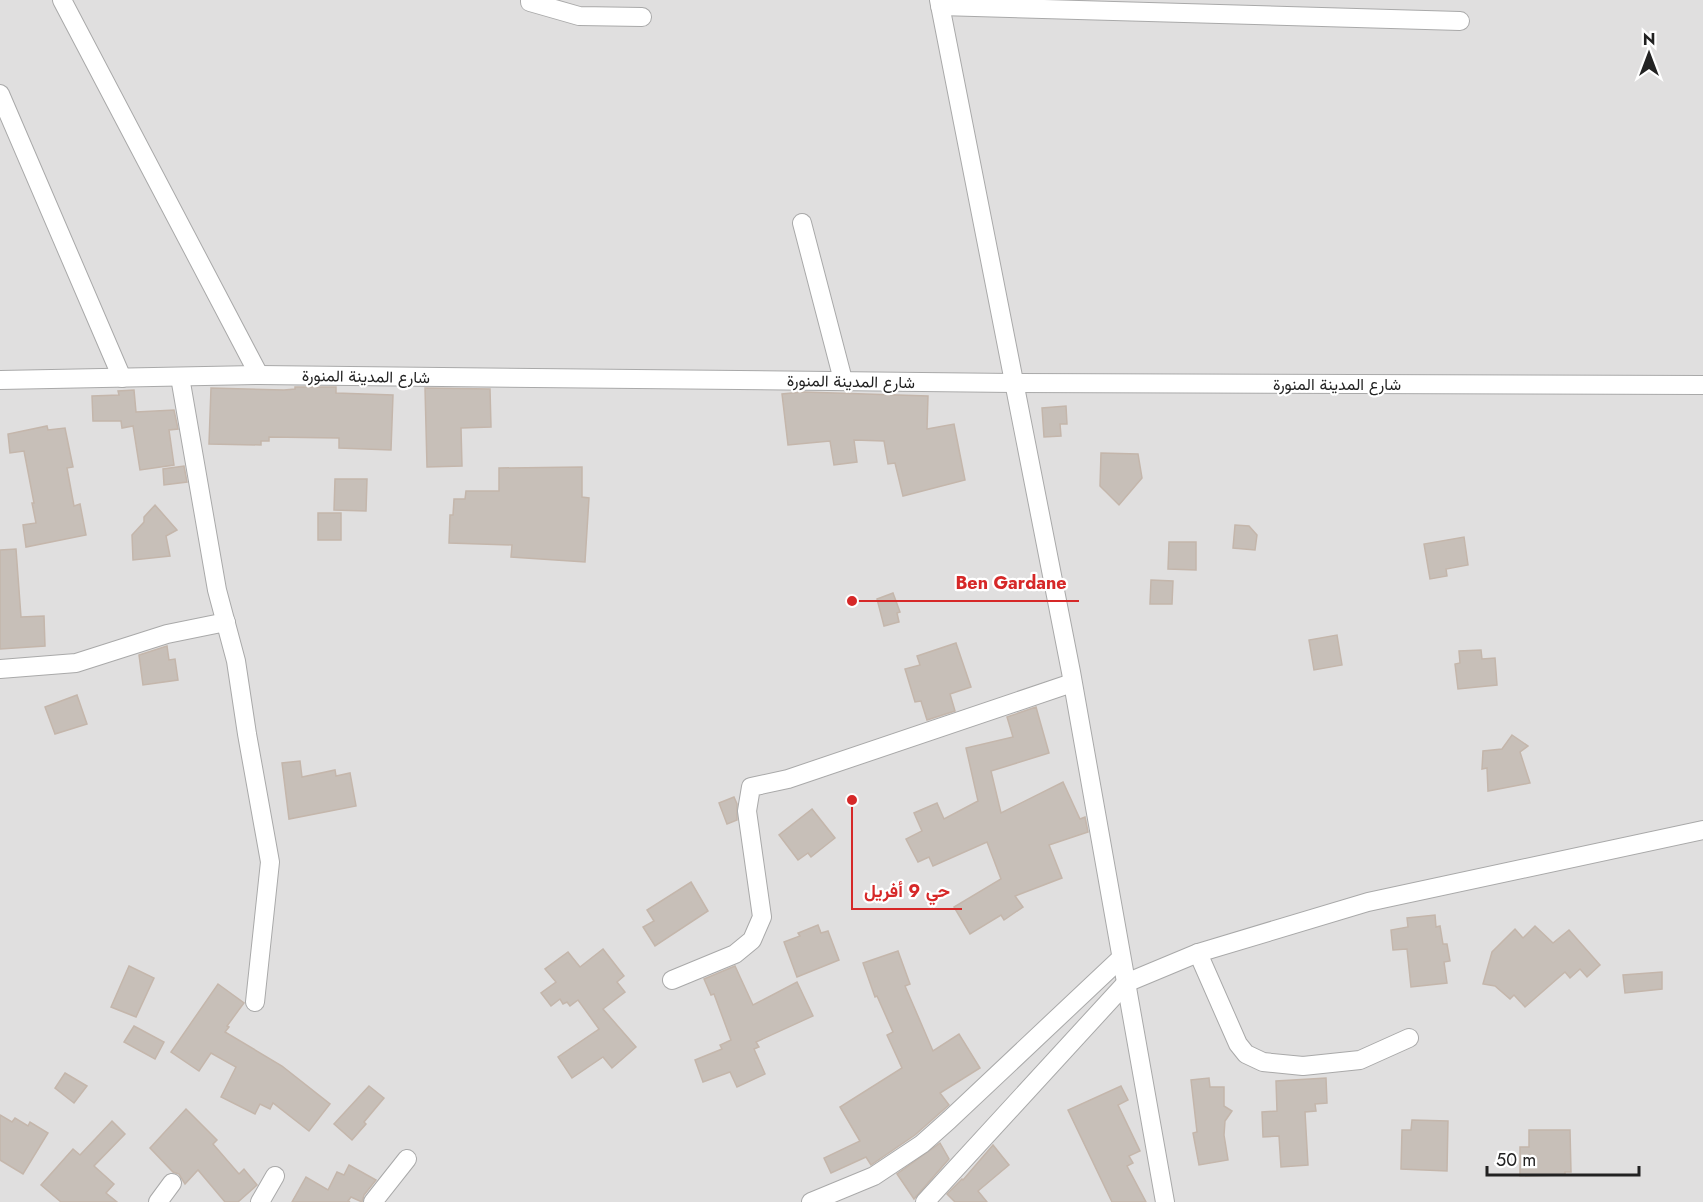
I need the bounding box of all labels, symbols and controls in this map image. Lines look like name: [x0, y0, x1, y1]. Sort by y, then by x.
north arrow: [1619, 24, 1679, 84]
text: N: [1643, 28, 1655, 51]
street label: شارع المدينة المنورة: [302, 364, 430, 389]
street label: شارع المدينة المنورة: [787, 369, 915, 394]
street label: شارع المدينة المنورة: [1273, 373, 1401, 396]
callout: Ben Gardane: [943, 565, 1079, 601]
text: Ben Gardane: [955, 570, 1067, 596]
callout: حي 9 أفريل: [852, 873, 962, 909]
text: حي 9 أفريل: [864, 878, 950, 906]
scale bar: [1487, 1139, 1638, 1177]
text: 50 m: [1496, 1147, 1536, 1173]

